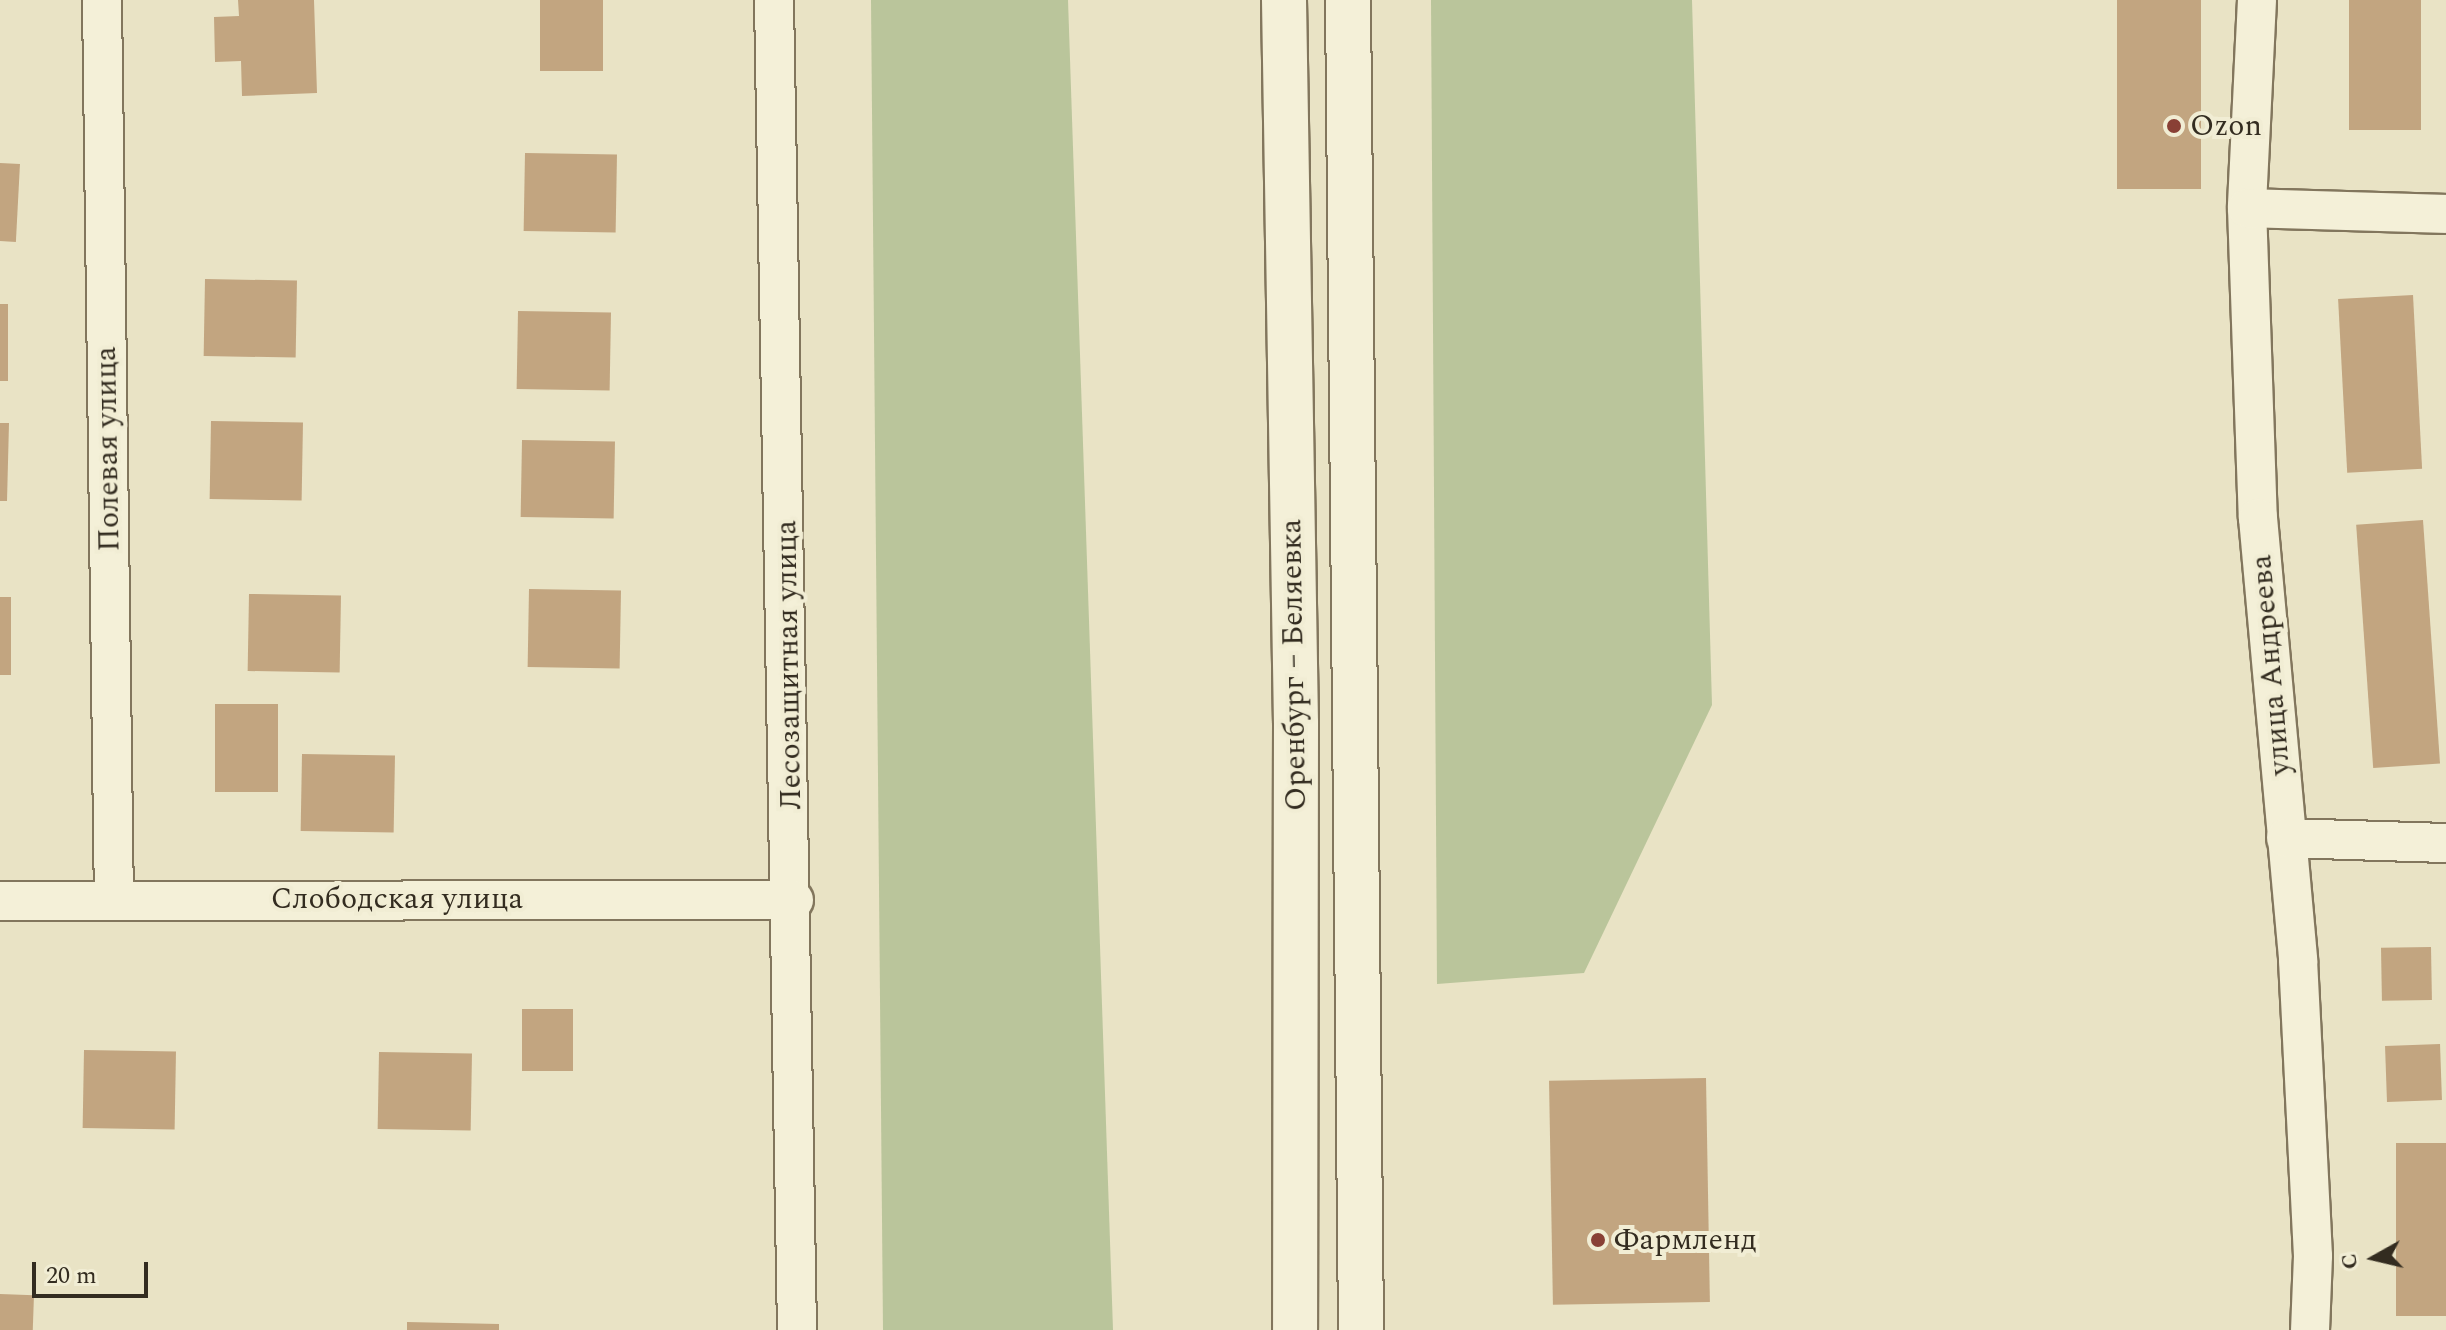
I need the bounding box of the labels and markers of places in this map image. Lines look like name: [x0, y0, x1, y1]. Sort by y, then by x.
place label: Ozon: [2190, 108, 2262, 144]
marker: Ozon: [2165, 117, 2183, 135]
place label: Фармленд: [1614, 1222, 1757, 1258]
marker: Фармленд: [1589, 1231, 1607, 1249]

